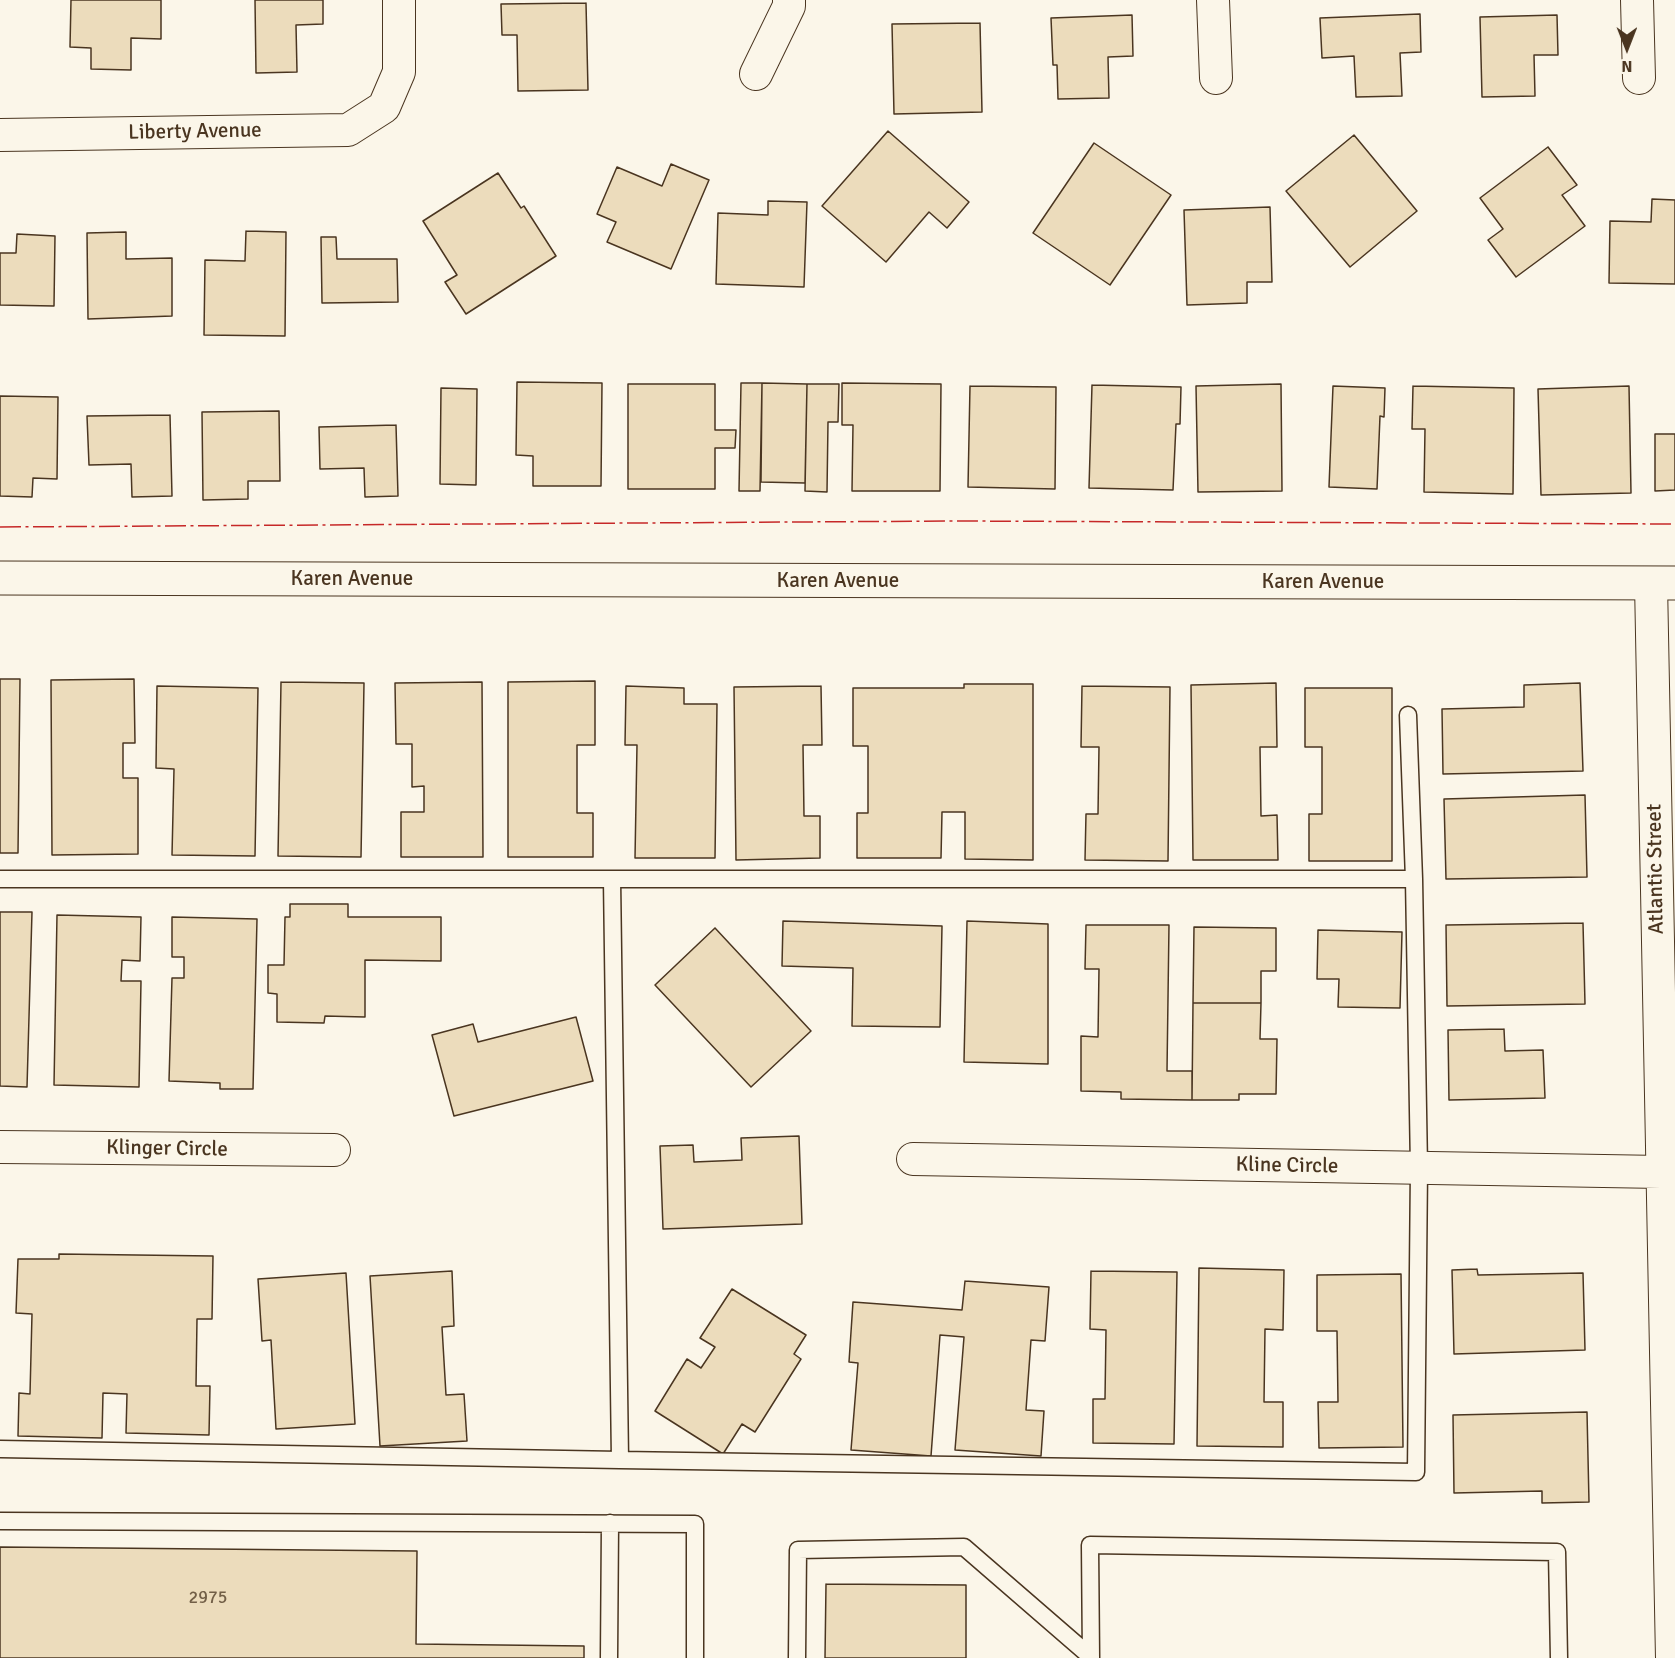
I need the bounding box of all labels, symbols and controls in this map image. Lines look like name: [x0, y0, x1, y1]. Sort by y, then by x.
north arrow: [1597, 18, 1657, 78]
text: N: [1621, 56, 1633, 76]
street label: Liberty Avenue: [128, 118, 262, 146]
street label: Karen Avenue: [291, 566, 413, 592]
street label: Karen Avenue: [777, 568, 899, 594]
street label: Karen Avenue: [1262, 569, 1384, 595]
street label: Atlantic Street: [1642, 804, 1670, 934]
street label: Klinger Circle: [106, 1135, 228, 1163]
street label: Kline Circle: [1235, 1153, 1339, 1179]
house number: 2975: [189, 1587, 227, 1609]

